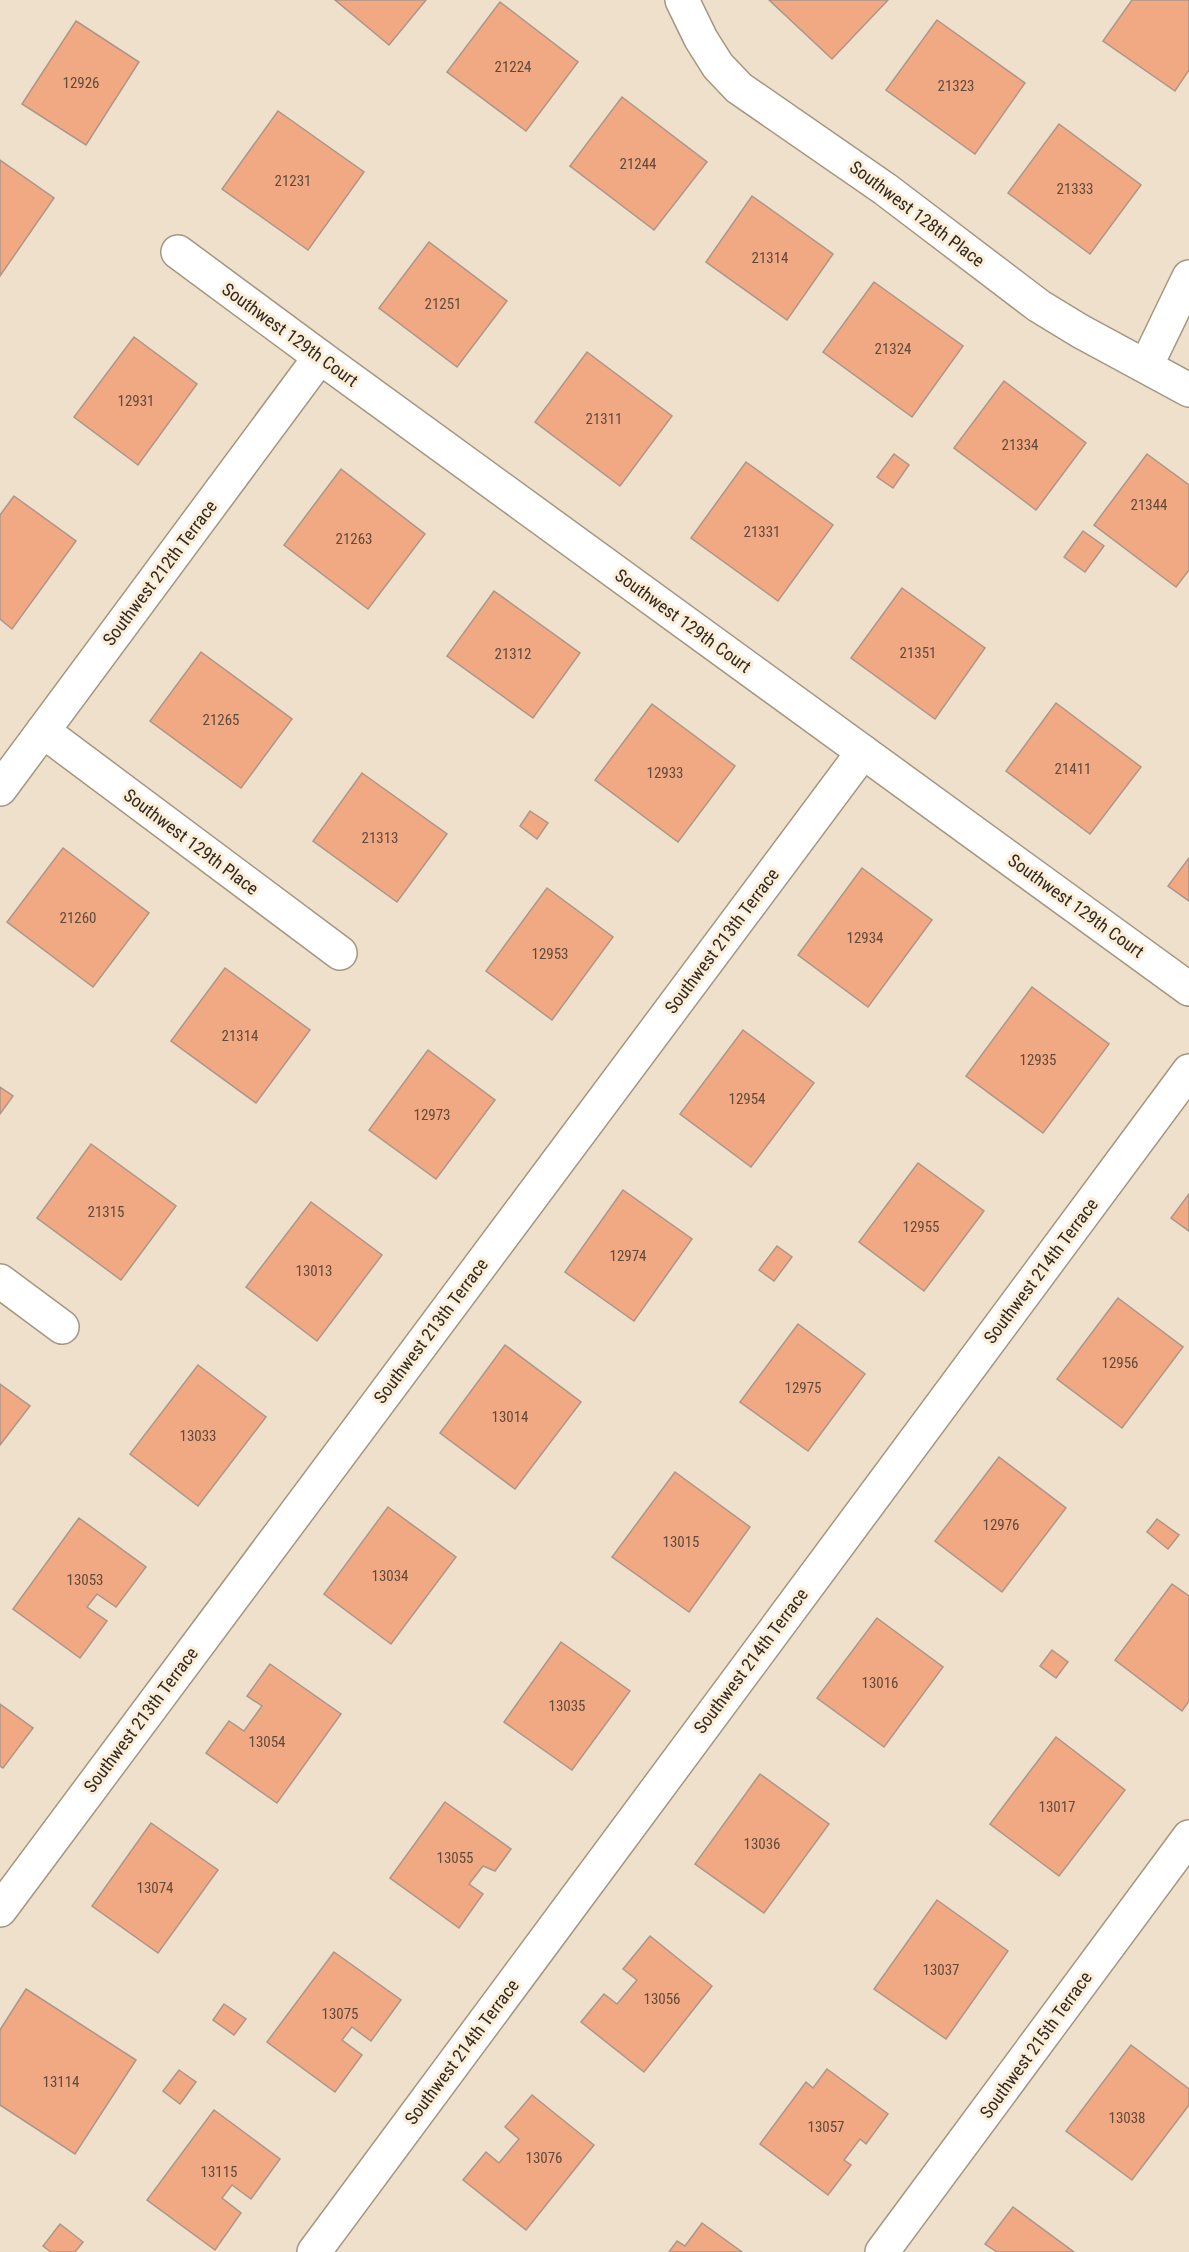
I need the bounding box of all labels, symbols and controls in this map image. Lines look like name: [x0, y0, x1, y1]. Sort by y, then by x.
house number: 21224: [494, 58, 532, 76]
house number: 12926: [62, 74, 100, 92]
house number: 21323: [937, 77, 975, 95]
house number: 21244: [619, 155, 657, 173]
street label: Southwest 128th Place: [846, 156, 989, 271]
house number: 21231: [274, 172, 312, 190]
house number: 21333: [1056, 180, 1094, 198]
house number: 21314: [751, 249, 789, 267]
street label: Southwest 129th Court: [218, 278, 362, 391]
house number: 21251: [424, 295, 462, 313]
house number: 21324: [874, 340, 912, 358]
house number: 12931: [117, 392, 155, 410]
house number: 21311: [585, 410, 623, 428]
house number: 21334: [1001, 436, 1039, 454]
street label: Southwest 212th Terrace: [98, 496, 221, 649]
house number: 21344: [1130, 496, 1168, 514]
house number: 21331: [743, 523, 781, 541]
house number: 21263: [335, 530, 373, 548]
street label: Southwest 129th Court: [611, 564, 755, 677]
house number: 21351: [899, 644, 937, 662]
house number: 21312: [494, 645, 532, 663]
house number: 21265: [202, 711, 240, 729]
house number: 21411: [1054, 760, 1092, 778]
house number: 12933: [646, 764, 684, 782]
street label: Southwest 129th Place: [120, 784, 263, 899]
house number: 21313: [361, 829, 399, 847]
street label: Southwest 129th Court: [1004, 849, 1148, 962]
street label: Southwest 213th Terrace: [660, 864, 783, 1017]
house number: 21260: [59, 909, 97, 927]
house number: 12934: [846, 929, 884, 947]
house number: 12953: [531, 945, 569, 963]
house number: 21314: [221, 1027, 259, 1045]
house number: 12935: [1019, 1051, 1057, 1069]
house number: 12954: [728, 1090, 766, 1108]
house number: 12973: [413, 1106, 451, 1124]
street label: Southwest 214th Terrace: [979, 1194, 1102, 1347]
house number: 21315: [87, 1203, 125, 1221]
house number: 12955: [902, 1218, 940, 1236]
house number: 12974: [609, 1247, 647, 1265]
street label: Southwest 213th Terrace: [369, 1254, 492, 1407]
house number: 13013: [295, 1262, 333, 1280]
house number: 12956: [1101, 1354, 1139, 1372]
house number: 12975: [784, 1379, 822, 1397]
house number: 13014: [491, 1408, 529, 1426]
house number: 13033: [179, 1427, 217, 1445]
house number: 12976: [982, 1516, 1020, 1534]
house number: 13015: [662, 1533, 700, 1551]
house number: 13034: [371, 1567, 409, 1585]
house number: 13053: [66, 1571, 104, 1589]
street label: Southwest 214th Terrace: [689, 1584, 812, 1737]
street label: Southwest 213th Terrace: [79, 1643, 202, 1796]
house number: 13016: [861, 1674, 899, 1692]
house number: 13035: [548, 1697, 586, 1715]
house number: 13054: [248, 1733, 286, 1751]
house number: 13017: [1038, 1798, 1076, 1816]
house number: 13036: [743, 1835, 781, 1853]
house number: 13055: [436, 1849, 474, 1867]
house number: 13074: [136, 1879, 174, 1897]
house number: 13037: [922, 1961, 960, 1979]
street label: Southwest 215th Terrace: [975, 1967, 1096, 2122]
street label: Southwest 214th Terrace: [400, 1975, 523, 2128]
house number: 13056: [643, 1990, 681, 2008]
house number: 13075: [321, 2005, 359, 2023]
house number: 13114: [42, 2073, 80, 2091]
house number: 13038: [1108, 2109, 1146, 2127]
house number: 13057: [807, 2118, 845, 2136]
house number: 13076: [525, 2149, 563, 2167]
house number: 13115: [200, 2163, 238, 2181]

